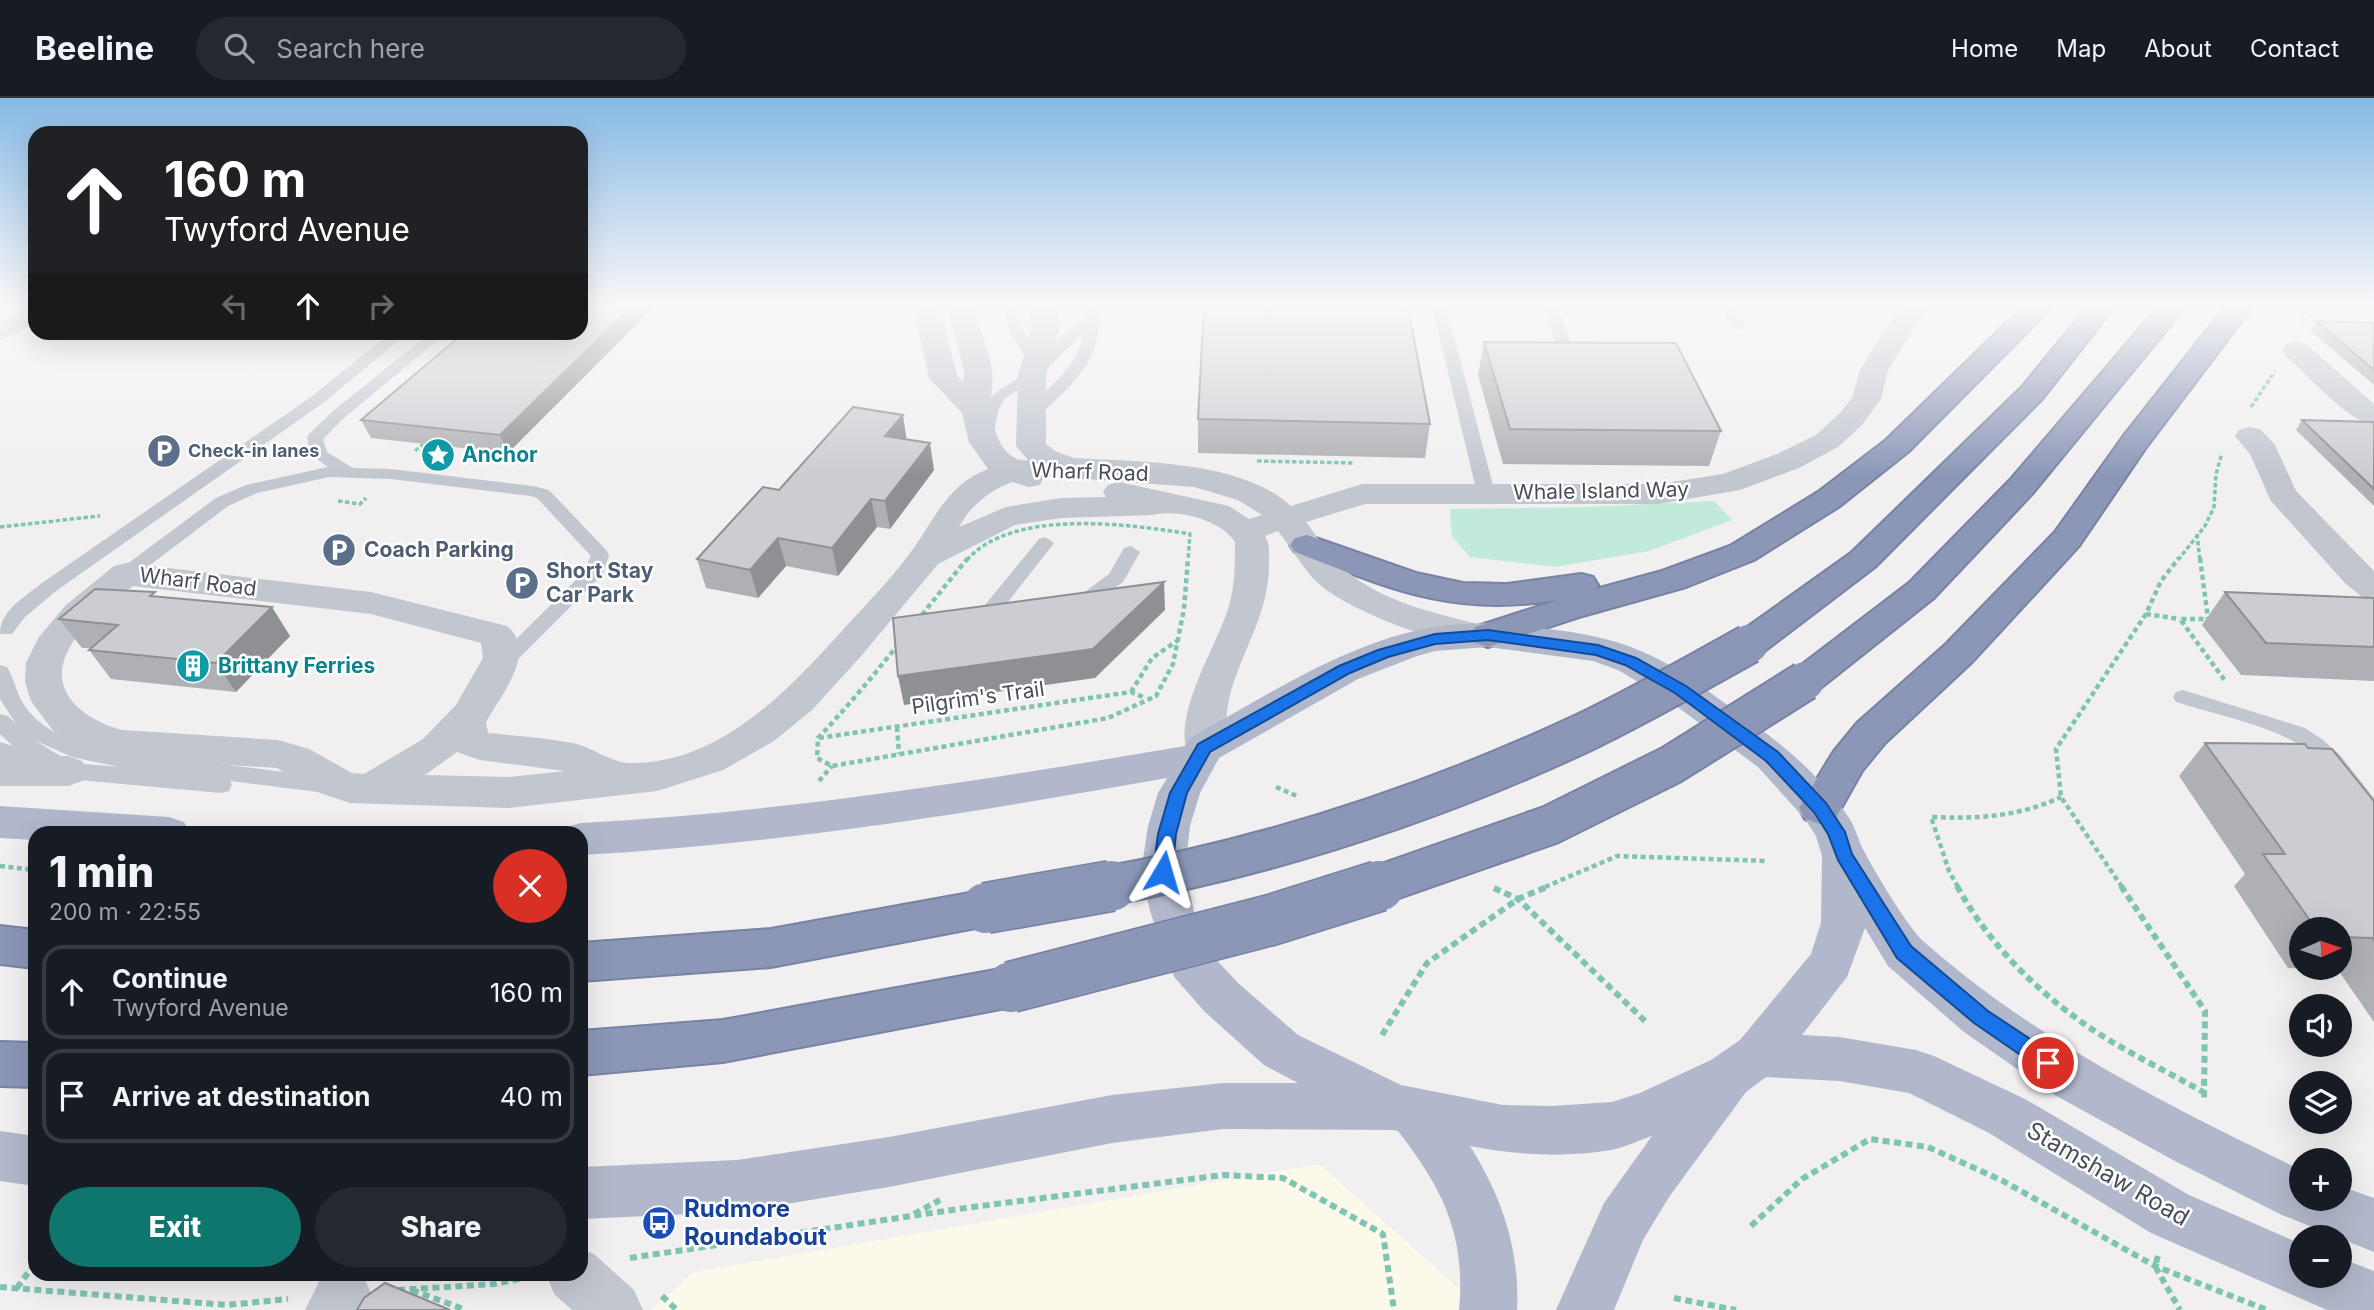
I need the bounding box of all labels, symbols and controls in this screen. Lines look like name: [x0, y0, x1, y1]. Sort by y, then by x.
search box: [196, 17, 686, 80]
text: Beeline: [35, 28, 154, 68]
icon: search: [220, 29, 258, 67]
text: Search here: [276, 33, 425, 64]
text: Home: [1951, 34, 2018, 63]
text: Map: [2056, 34, 2106, 63]
text: About: [2144, 34, 2212, 63]
text: Contact: [2250, 34, 2339, 63]
text: 160 m: [164, 150, 306, 209]
icon: ahead: [49, 154, 140, 245]
text: Twyford Avenue: [164, 210, 410, 249]
icon: left: [216, 287, 254, 325]
icon: ahead: [289, 287, 327, 325]
icon: right: [362, 287, 400, 325]
parking icon: Check-in lanes: [145, 432, 183, 470]
place icon: Anchor: [419, 436, 457, 474]
place label: Check-in lanes: [188, 440, 319, 461]
place label: Anchor: [462, 442, 538, 467]
street label: Wharf Road: [1031, 457, 1149, 486]
street label: Whale Island Way: [1513, 476, 1689, 505]
parking icon: Coach Parking: [320, 531, 358, 569]
place label: Coach Parking: [364, 537, 514, 562]
place label: Short Stay Car Park: [546, 558, 654, 607]
street label: Wharf Road: [138, 562, 258, 601]
parking icon: Short Stay Car Park: [503, 564, 541, 602]
building icon: Brittany Ferries: [174, 647, 212, 685]
place label: Brittany Ferries: [218, 653, 375, 678]
street label: Pilgrim's Trail: [910, 676, 1046, 719]
position arrow: [1126, 835, 1200, 909]
text: 1 min: [49, 846, 154, 897]
button: close: [493, 849, 567, 923]
text: 200 m · 22:55: [49, 898, 201, 926]
north arrow: [2289, 917, 2352, 980]
map controls: [2289, 917, 2352, 1288]
text: Continue: [112, 963, 228, 994]
icon: ahead: [53, 973, 91, 1011]
text: 160 m: [490, 977, 563, 1008]
text: Twyford Avenue: [112, 994, 289, 1022]
button: sound: [2289, 994, 2352, 1057]
pin: [2018, 1033, 2078, 1093]
icon: arrive: [2029, 1044, 2067, 1082]
button: layers: [2289, 1071, 2352, 1134]
icon: arrive: [53, 1077, 91, 1115]
text: Arrive at destination: [112, 1081, 371, 1112]
text: 40 m: [500, 1081, 563, 1112]
street label: Stamshaw Road: [2022, 1115, 2195, 1232]
button: +: [2289, 1148, 2352, 1211]
button: Exit: [49, 1187, 301, 1267]
button: Share: [315, 1187, 567, 1267]
place label: Rudmore Roundabout: [684, 1194, 827, 1251]
bus stop icon: Rudmore Roundabout: [640, 1204, 678, 1242]
button: −: [2289, 1225, 2352, 1288]

